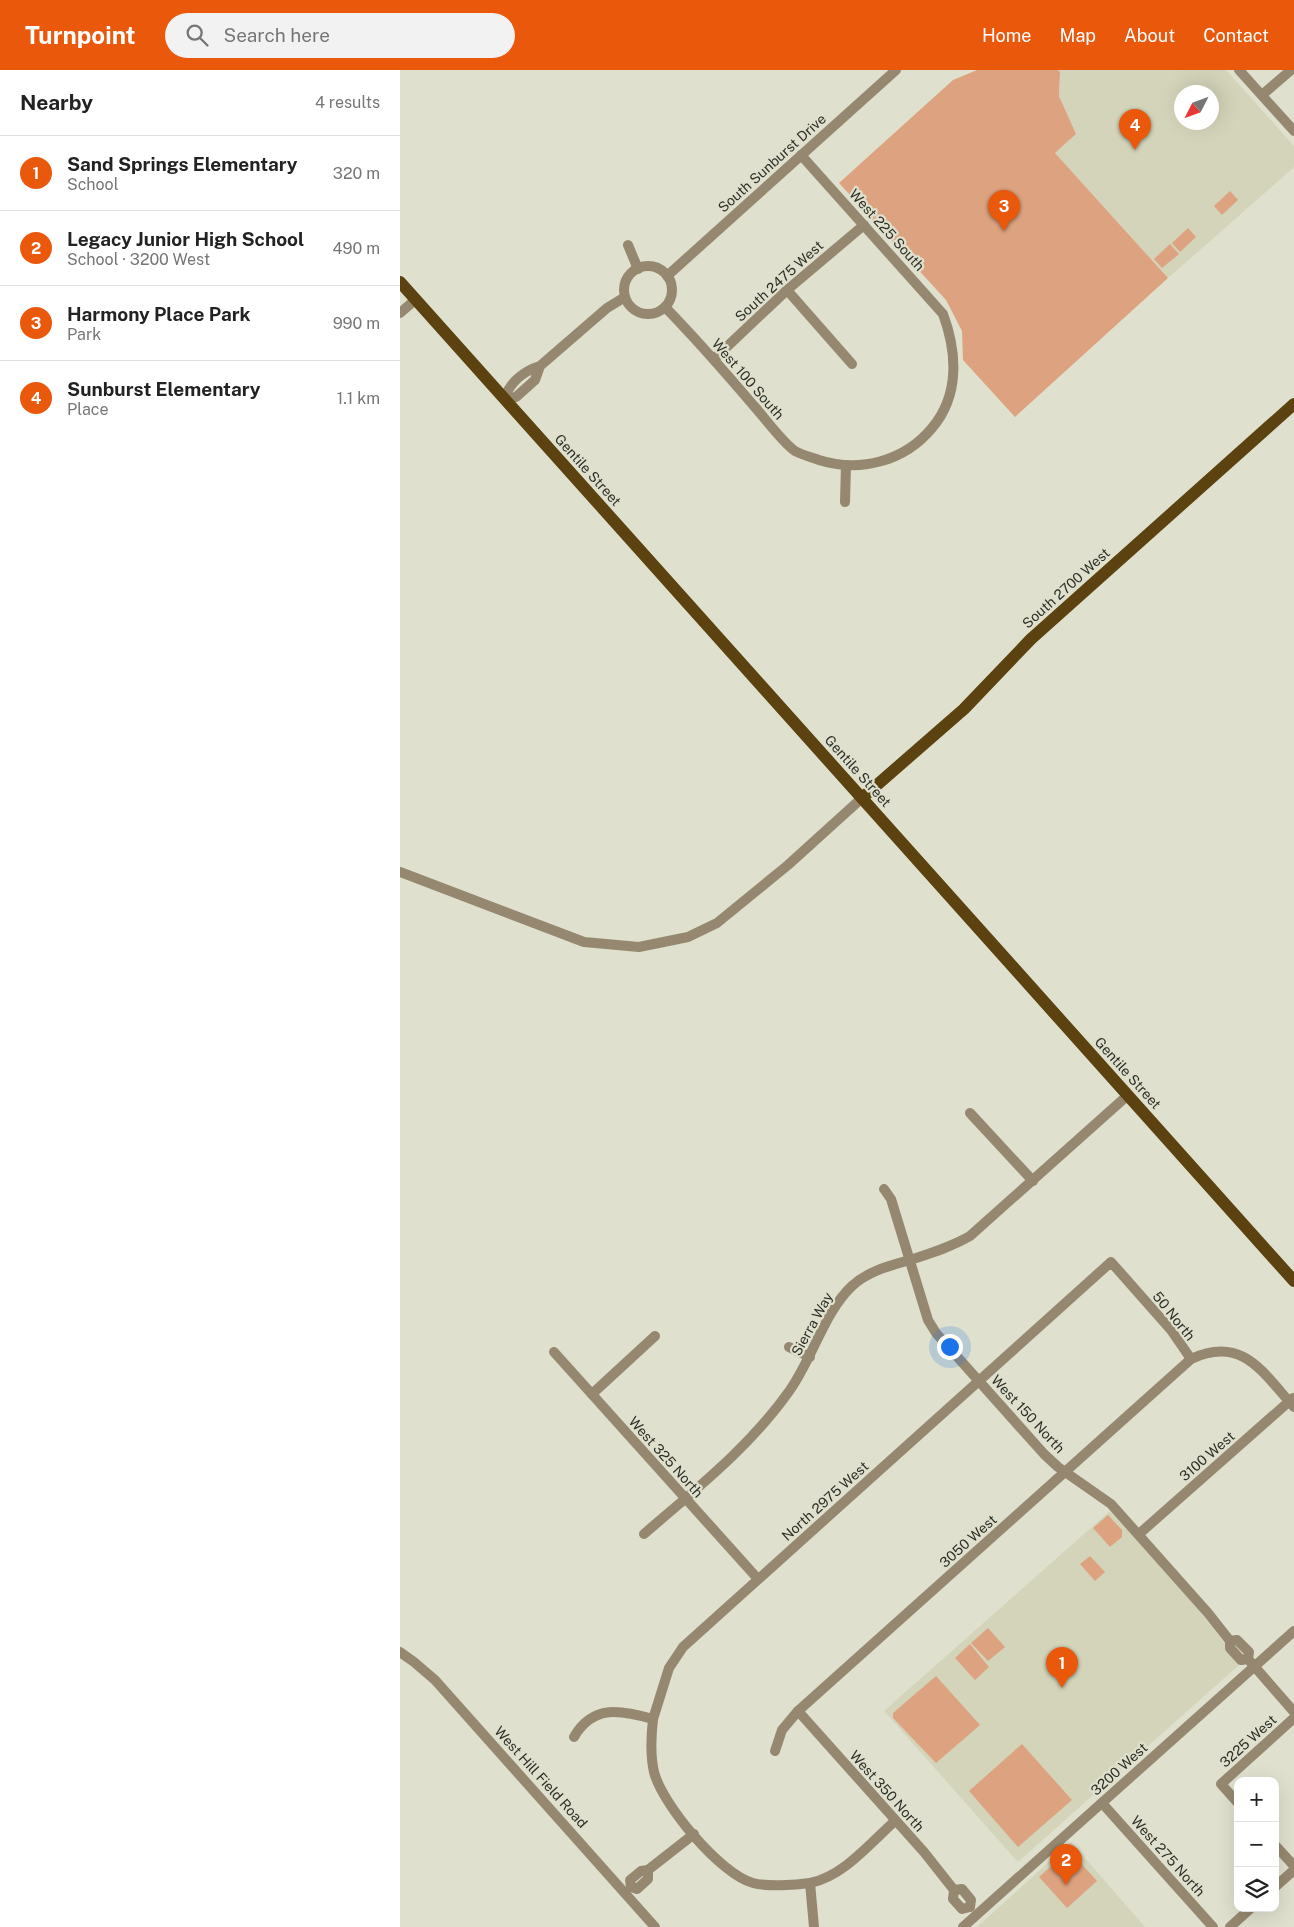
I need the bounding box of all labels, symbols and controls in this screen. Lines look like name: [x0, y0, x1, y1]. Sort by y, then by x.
search box: [165, 13, 515, 58]
text: Turnpoint: [25, 21, 135, 49]
icon: search: [183, 21, 211, 49]
text: Search here: [223, 24, 330, 46]
text: Home: [982, 25, 1032, 46]
text: Map: [1060, 25, 1096, 46]
text: About: [1124, 25, 1175, 46]
text: Contact: [1203, 25, 1269, 46]
north arrow: [1174, 85, 1219, 130]
text: Nearby: [20, 90, 93, 115]
text: 4 results: [315, 93, 380, 112]
pin: 4: [1119, 109, 1151, 150]
street label: South Sunburst Drive: [715, 110, 829, 216]
text: Sand Springs Elementary: [67, 153, 298, 175]
text: 1: [33, 164, 39, 183]
text: 320 m: [333, 164, 380, 183]
text: School: [67, 175, 118, 194]
street label: West 225 South: [846, 186, 928, 274]
pin: 3: [988, 190, 1020, 231]
text: Legacy Junior High School: [67, 228, 304, 250]
street label: South 2475 West: [732, 237, 826, 325]
text: 2: [31, 239, 41, 258]
text: 490 m: [333, 239, 380, 258]
text: School · 3200 West: [67, 250, 210, 269]
text: Harmony Place Park: [67, 303, 251, 325]
text: 3: [31, 314, 41, 333]
text: 990 m: [333, 314, 380, 333]
text: Park: [67, 325, 101, 344]
street label: West 100 South: [709, 335, 787, 423]
text: Sunburst Elementary: [67, 378, 260, 400]
text: 4: [31, 389, 41, 408]
text: 1.1 km: [337, 389, 380, 408]
text: Place: [67, 400, 109, 419]
street label: Gentile Street: [552, 431, 624, 509]
street label: South 2700 West: [1019, 545, 1113, 631]
street label: Gentile Street: [822, 732, 894, 810]
street label: Gentile Street: [1092, 1034, 1164, 1112]
street label: 50 North: [1149, 1288, 1199, 1344]
street label: Sierra Way: [788, 1289, 836, 1359]
your location: [937, 1334, 963, 1360]
street label: West 150 North: [988, 1372, 1068, 1456]
street label: West 325 North: [626, 1413, 706, 1501]
street label: 3100 West: [1176, 1428, 1238, 1484]
street label: North 2975 West: [778, 1458, 872, 1544]
street label: 3050 West: [936, 1511, 1000, 1571]
pin: 1: [1046, 1647, 1078, 1688]
street label: 3225 West: [1216, 1711, 1280, 1771]
street label: West Hill Field Road: [491, 1723, 591, 1831]
street label: 3200 West: [1088, 1740, 1150, 1798]
street label: West 350 North: [846, 1747, 928, 1835]
map controls: [1234, 1777, 1279, 1912]
button: +: [1234, 1777, 1279, 1822]
street label: West 275 North: [1128, 1813, 1208, 1899]
button: −: [1234, 1822, 1279, 1867]
pin: 2: [1050, 1844, 1082, 1885]
button: layers: [1234, 1867, 1279, 1912]

